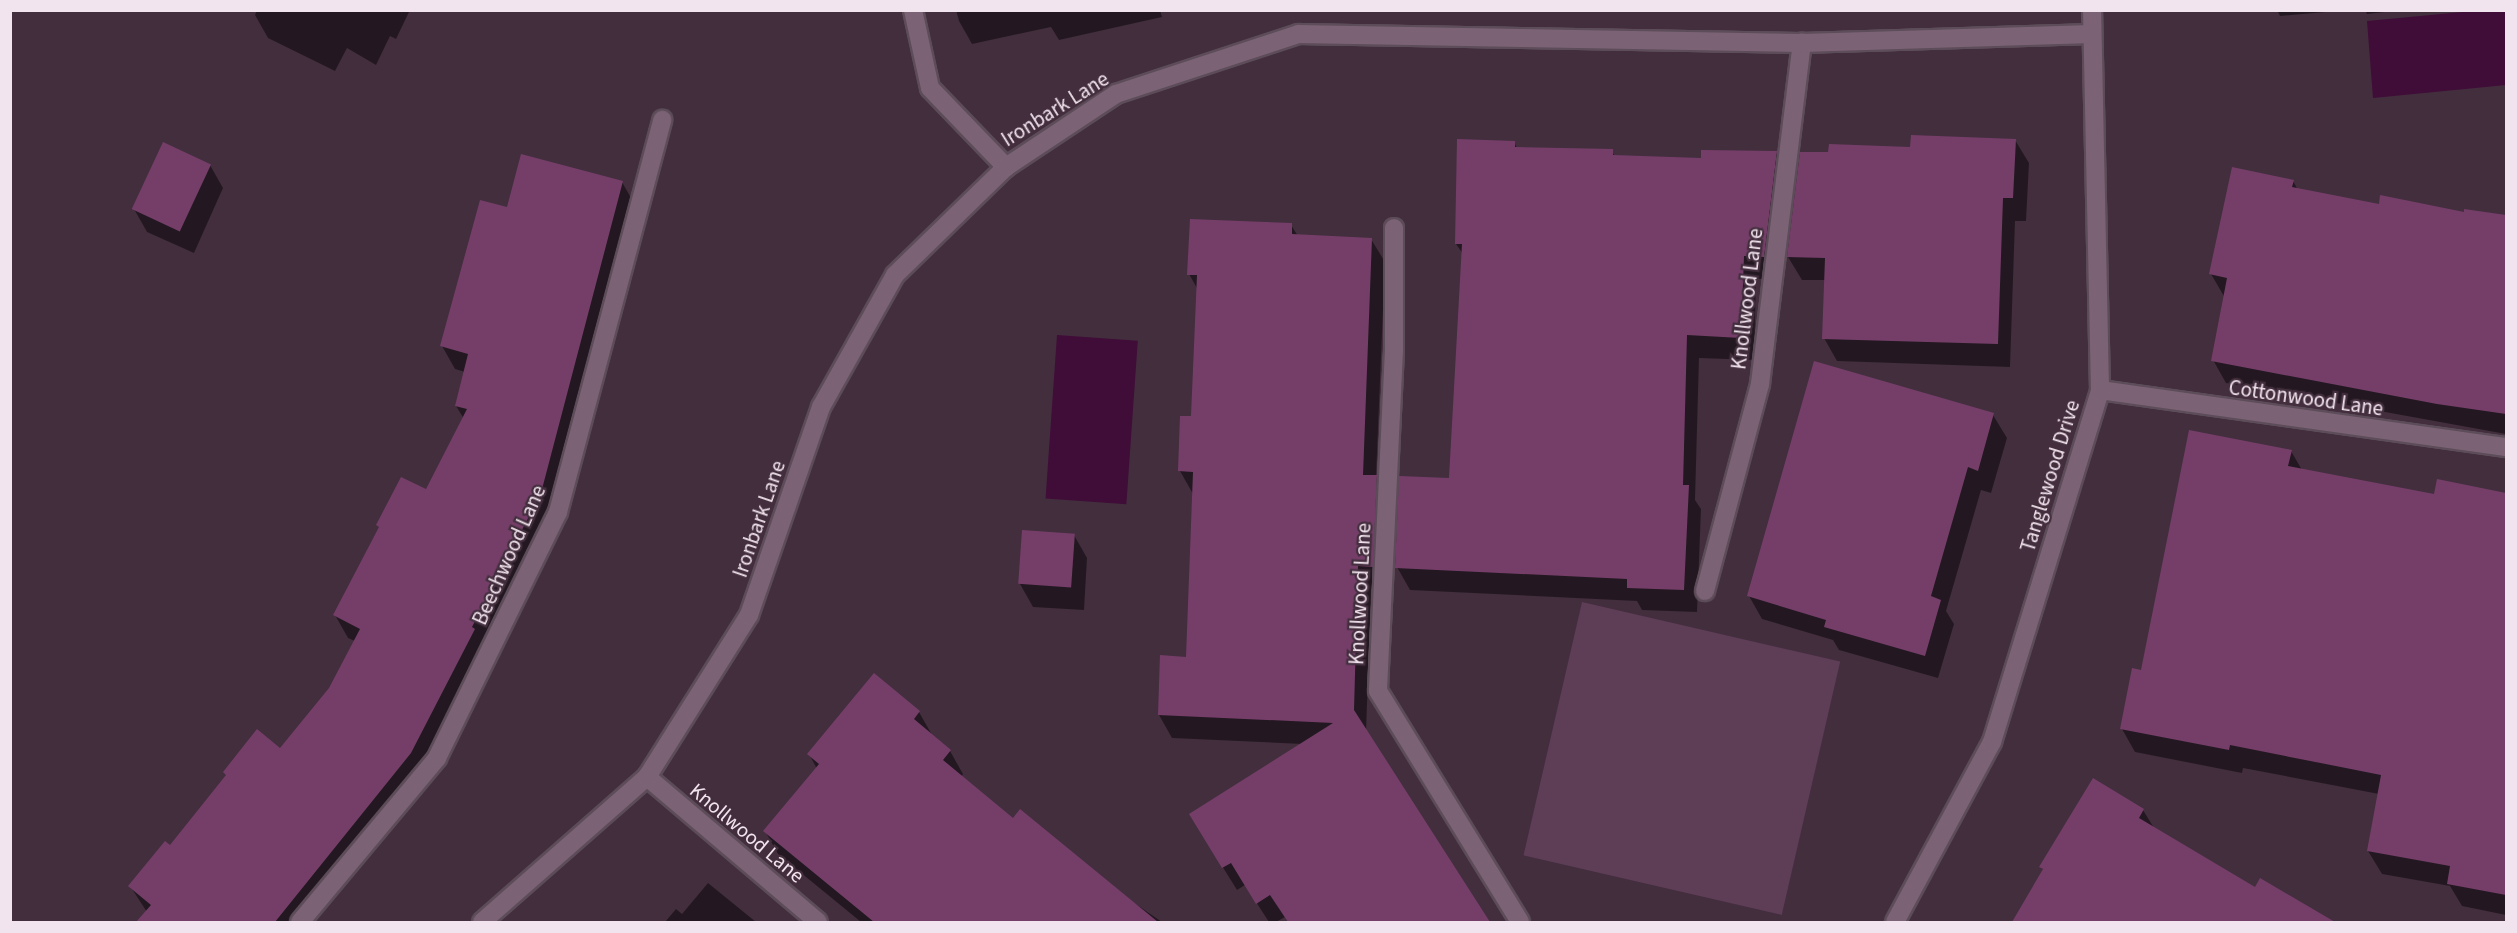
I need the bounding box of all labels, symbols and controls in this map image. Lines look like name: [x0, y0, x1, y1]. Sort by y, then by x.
street label: Ironbark Lane: [997, 66, 1113, 152]
street label: Knollwood Lane: [1726, 227, 1768, 371]
street label: Cottonwood Lane: [2227, 375, 2385, 421]
street label: Tanglewood Drive: [2015, 397, 2085, 555]
street label: Ironbark Lane: [727, 457, 791, 581]
street label: Beechwood Lane: [467, 481, 551, 629]
street label: Knollwood Lane: [1344, 522, 1376, 666]
street label: Knollwood Lane: [684, 778, 810, 888]

